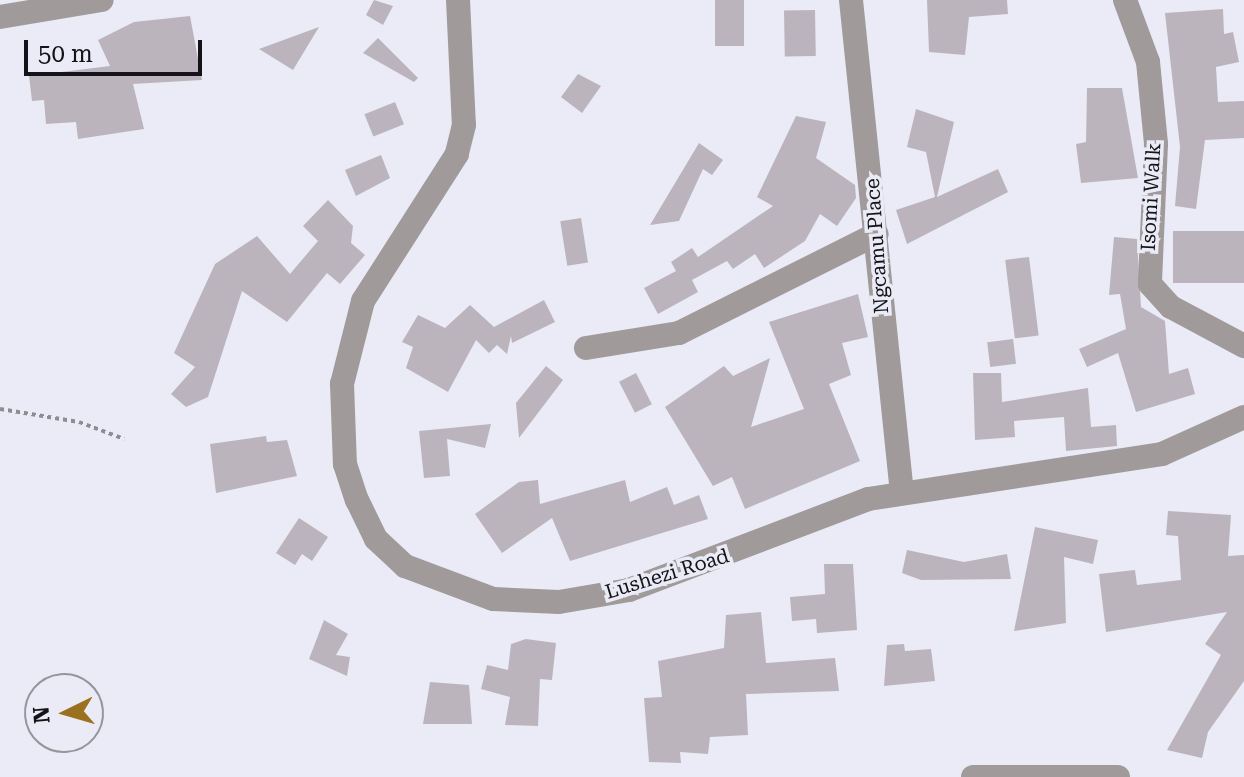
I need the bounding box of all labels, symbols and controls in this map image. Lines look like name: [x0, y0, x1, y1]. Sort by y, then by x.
scale bar: [28, 24, 206, 74]
text: 50 m: [38, 40, 93, 68]
street label: Isomi Walk: [1136, 142, 1166, 252]
street label: Ngcamu Place: [860, 177, 894, 315]
street label: Lushezi Road: [602, 544, 732, 604]
north arrow: [24, 673, 104, 753]
text: N: [28, 705, 55, 725]

